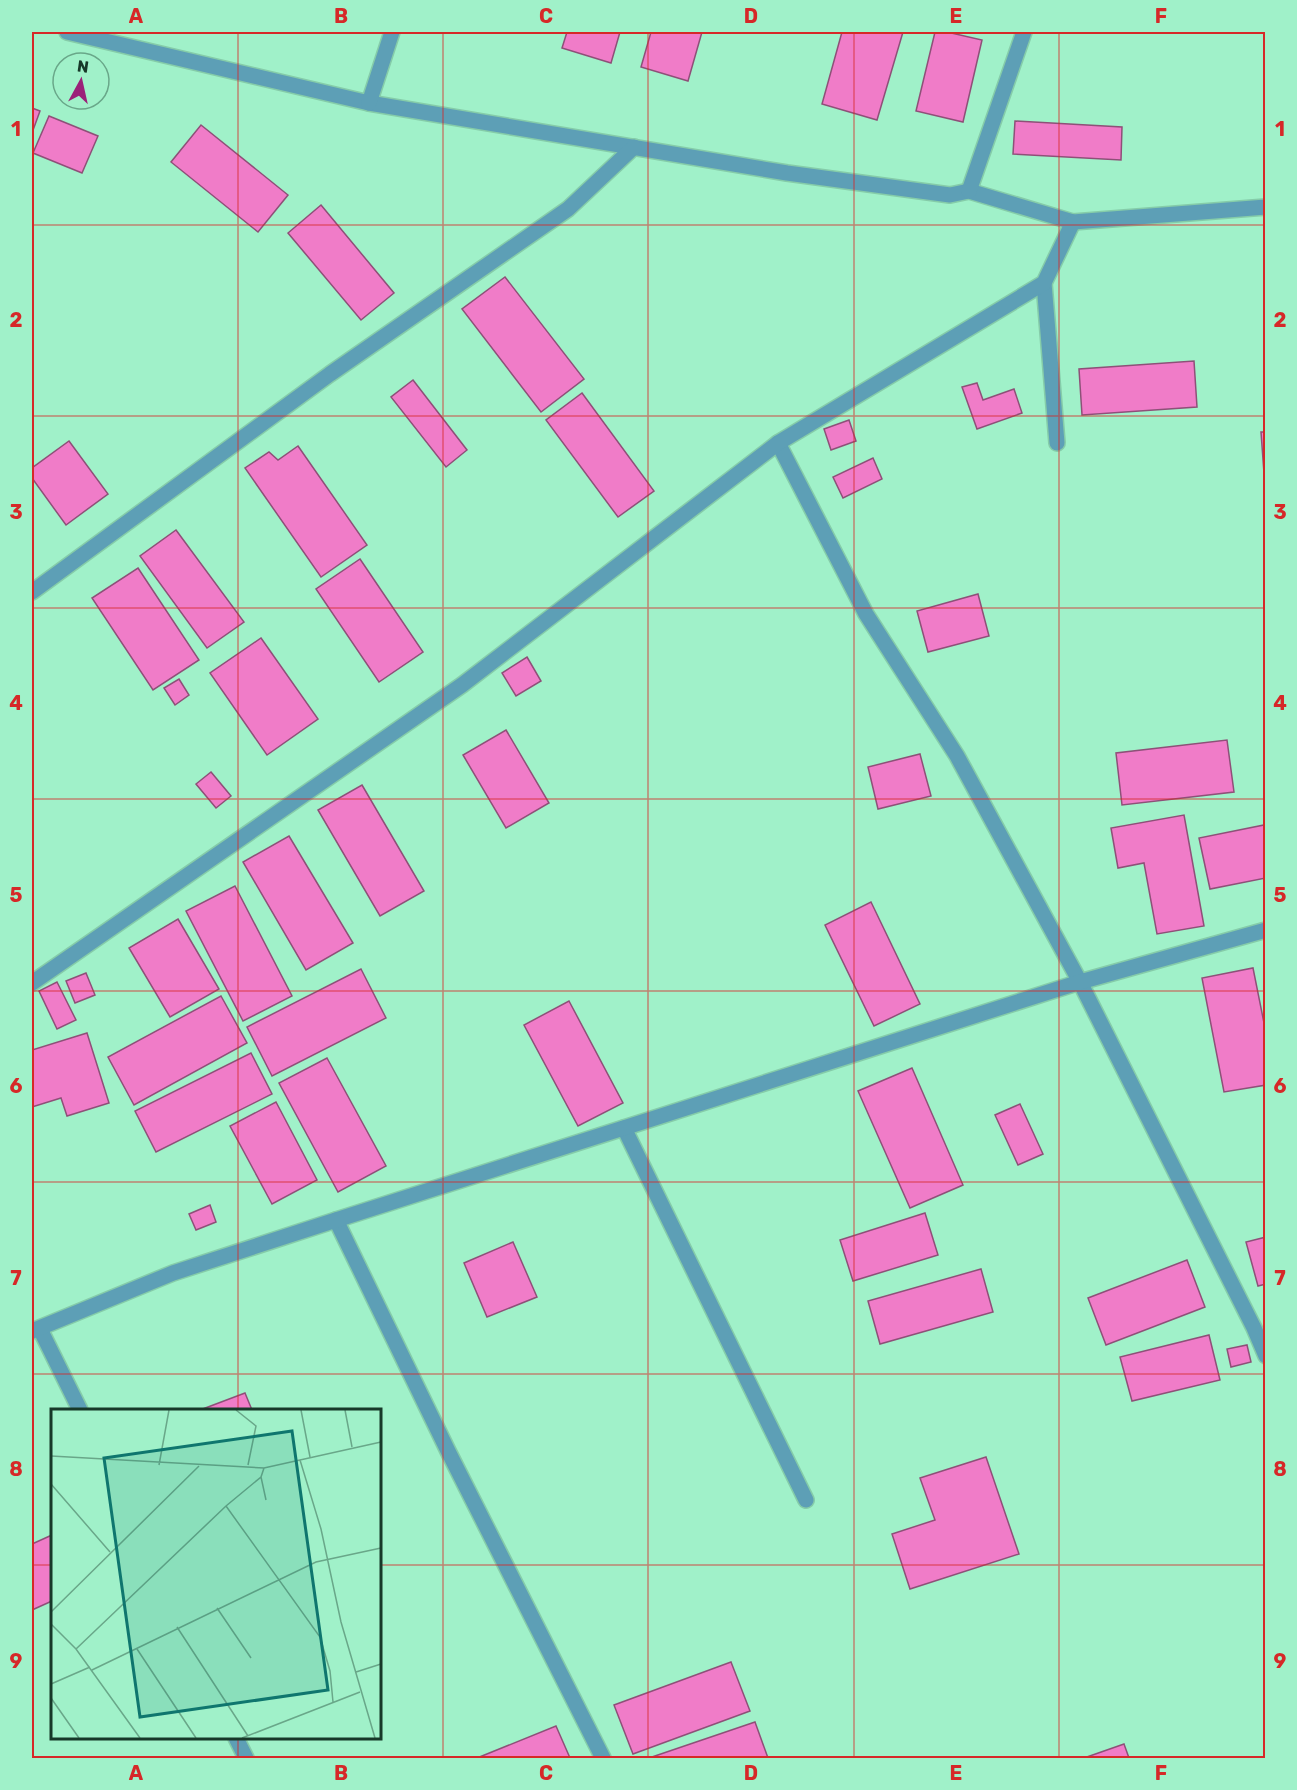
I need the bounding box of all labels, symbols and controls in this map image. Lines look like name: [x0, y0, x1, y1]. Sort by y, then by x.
text: A: [129, 4, 144, 28]
text: B: [334, 4, 348, 28]
text: C: [539, 4, 553, 28]
text: D: [744, 4, 758, 28]
text: E: [950, 4, 962, 28]
text: F: [1155, 4, 1167, 28]
north arrow: [51, 51, 111, 111]
text: N: [76, 56, 90, 77]
text: 1: [11, 117, 21, 141]
text: 1: [1275, 117, 1285, 141]
text: 2: [10, 308, 23, 332]
text: 2: [1274, 308, 1287, 332]
text: 3: [9, 500, 23, 524]
text: 3: [1273, 500, 1287, 524]
text: 4: [9, 691, 23, 715]
text: 4: [1273, 691, 1287, 715]
text: 5: [10, 883, 23, 907]
text: 5: [1274, 883, 1287, 907]
text: 6: [9, 1074, 23, 1098]
text: 6: [1273, 1074, 1287, 1098]
text: 7: [10, 1266, 22, 1290]
text: 7: [1274, 1266, 1286, 1290]
inset map: [51, 1409, 381, 1739]
text: 8: [9, 1457, 23, 1481]
text: 8: [1273, 1457, 1287, 1481]
text: 9: [10, 1649, 23, 1673]
text: 9: [1274, 1649, 1287, 1673]
text: A: [129, 1761, 144, 1785]
text: B: [334, 1761, 348, 1785]
text: C: [539, 1761, 553, 1785]
text: D: [744, 1761, 758, 1785]
text: E: [950, 1761, 962, 1785]
text: F: [1155, 1761, 1167, 1785]

